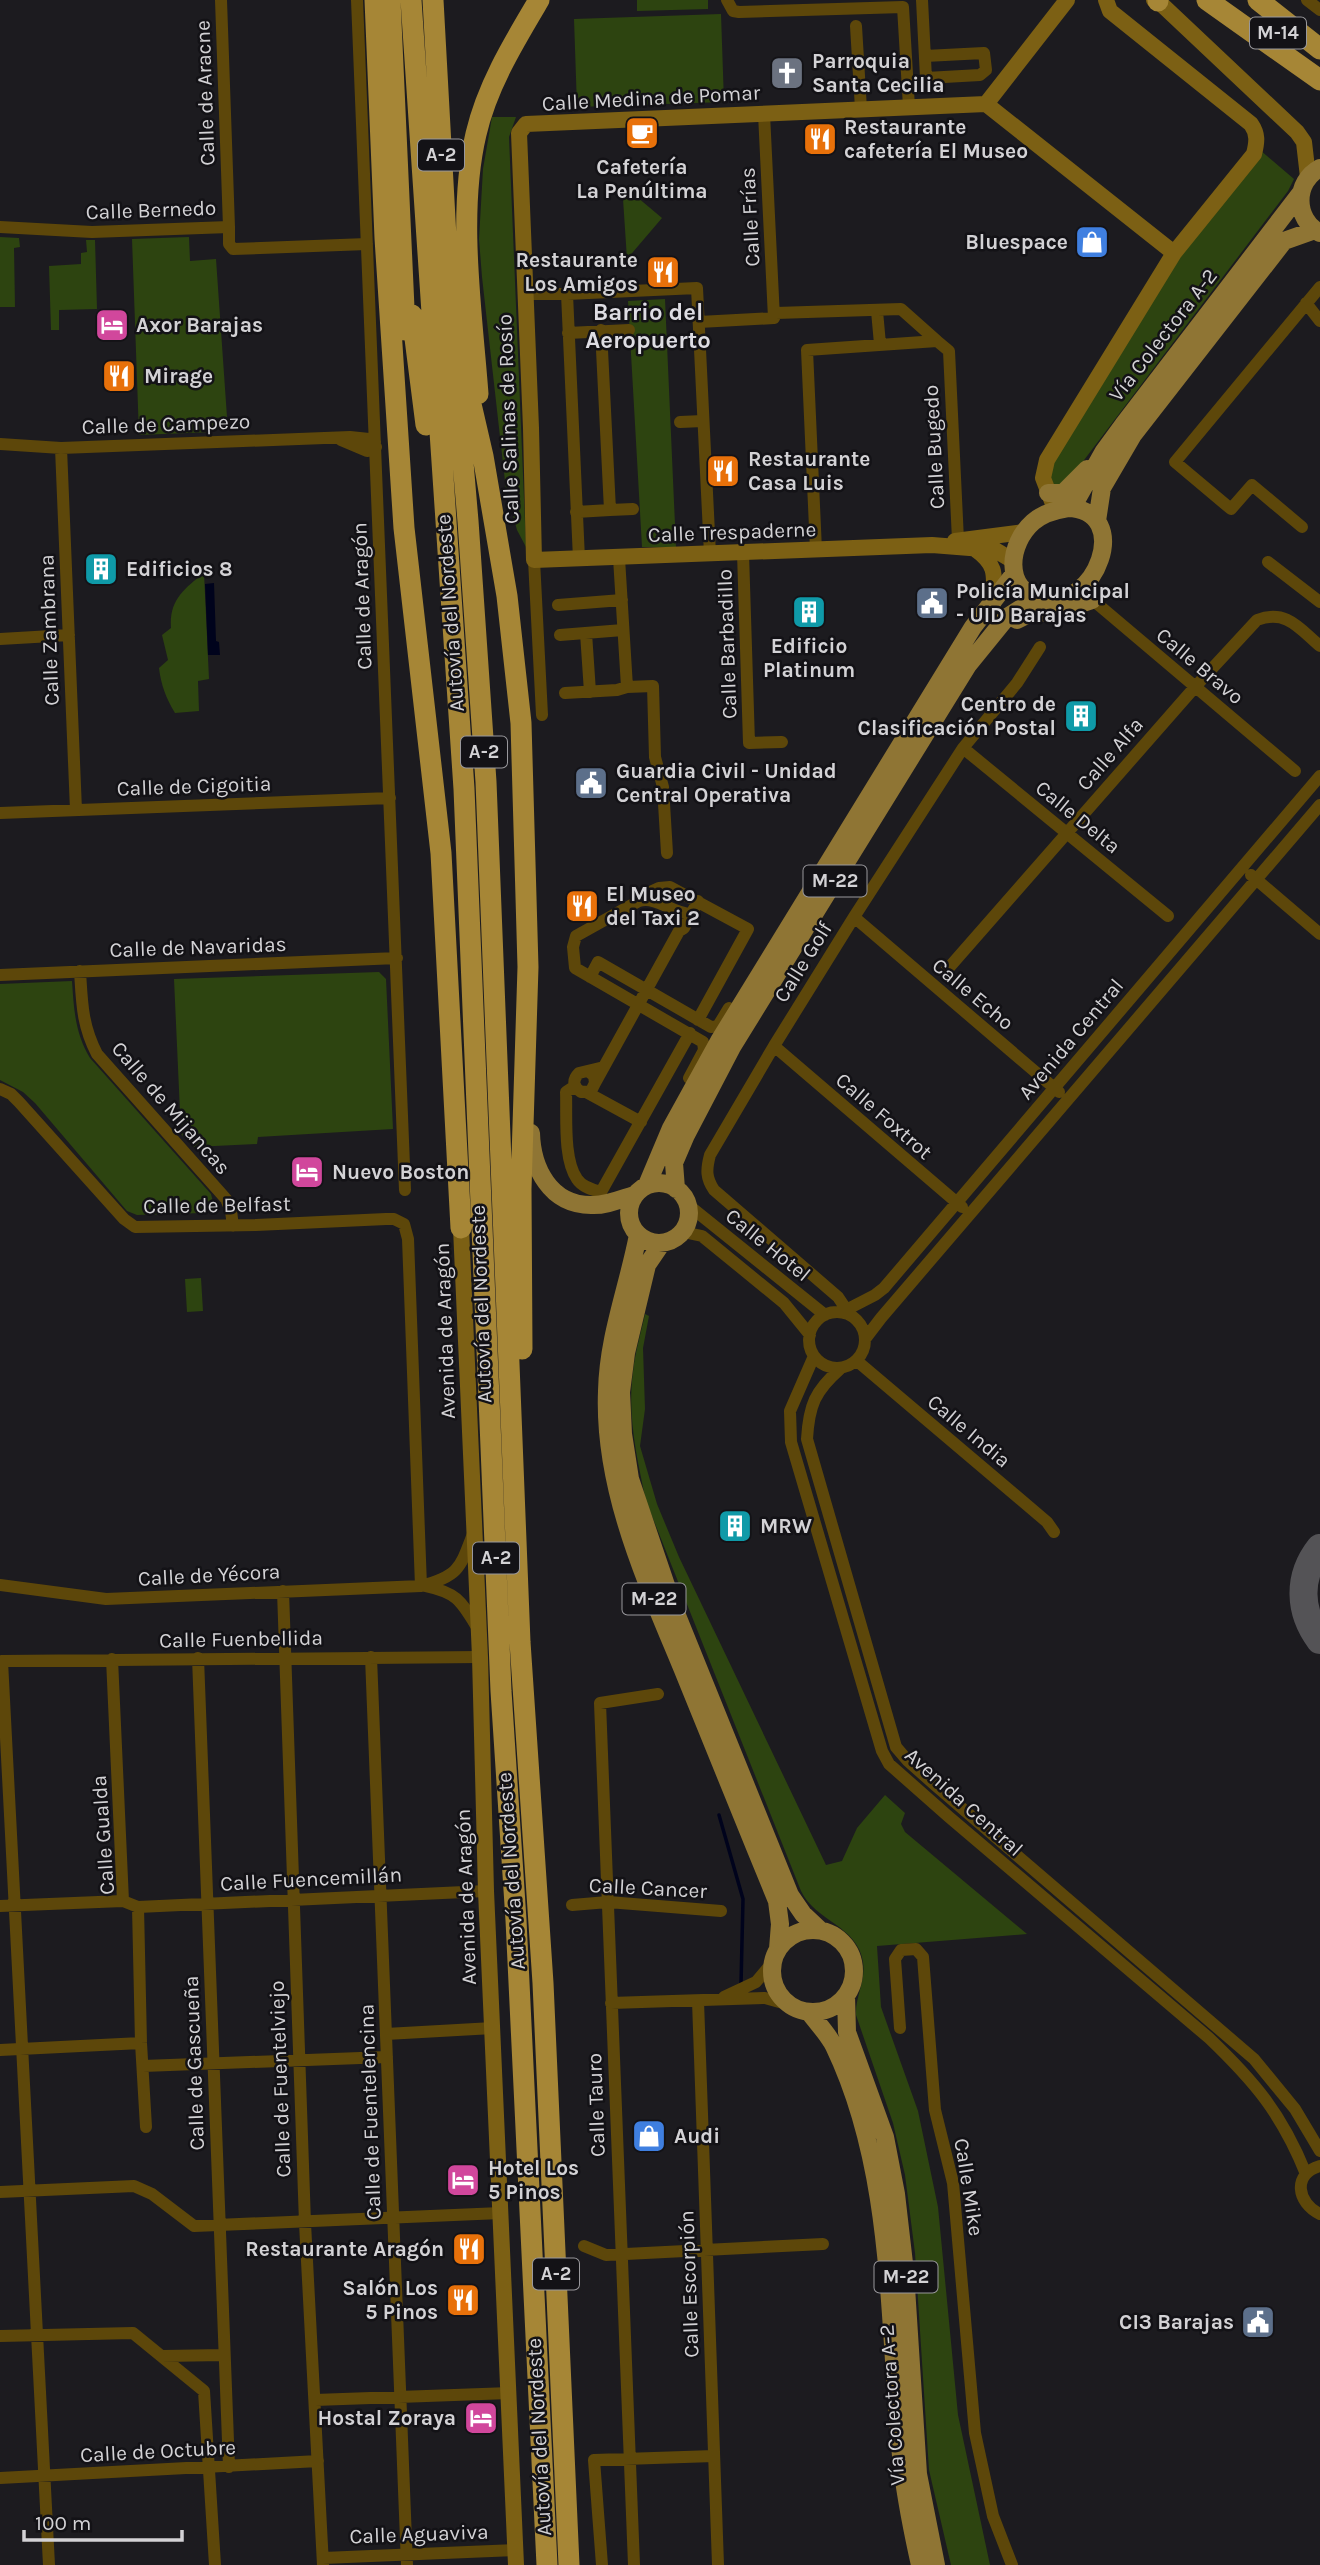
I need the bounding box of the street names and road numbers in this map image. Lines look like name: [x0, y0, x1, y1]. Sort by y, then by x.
road number: M-14: [1250, 18, 1306, 48]
street label: Calle de Aracne: [190, 20, 220, 166]
street label: Calle Medina de Pomar: [541, 80, 761, 116]
road number: A-2: [418, 140, 464, 170]
street label: Calle Frías: [735, 167, 765, 267]
street label: Calle Bernedo: [85, 196, 217, 224]
street label: Vía Colectora A-2: [1104, 264, 1222, 406]
street label: Calle Salinas de Rosío: [492, 314, 524, 524]
street label: Calle Bugedo: [919, 384, 949, 510]
street label: Calle de Campezo: [81, 409, 251, 439]
street label: Autovía del Nordeste: [431, 513, 469, 713]
street label: Calle Trespaderne: [647, 517, 817, 547]
street label: Calle de Aragón: [347, 522, 377, 670]
street label: Calle Zambrana: [34, 554, 64, 706]
street label: Calle Barbadillo: [712, 569, 742, 719]
street label: Calle Bravo: [1152, 623, 1248, 709]
street label: Calle Alfa: [1072, 713, 1148, 795]
road number: A-2: [461, 736, 507, 768]
street label: Calle de Cigoitia: [116, 771, 272, 801]
street label: Calle Delta: [1031, 776, 1125, 858]
road number: M-22: [804, 866, 866, 897]
street label: Calle Golf: [769, 917, 837, 1007]
street label: Calle de Navaridas: [109, 932, 287, 962]
street label: Calle Echo: [927, 953, 1019, 1035]
street label: Avenida Central: [1014, 974, 1128, 1104]
street label: Calle de Mijancas: [107, 1037, 235, 1179]
street label: Calle Foxtrot: [831, 1068, 937, 1164]
street label: Calle de Belfast: [143, 1192, 291, 1218]
street label: Calle Hotel: [721, 1204, 815, 1286]
street label: Autovía del Nordeste: [466, 1205, 496, 1403]
street label: Avenida de Aragón: [430, 1242, 460, 1420]
street label: Calle India: [923, 1389, 1015, 1473]
road number: A-2: [473, 1542, 519, 1574]
street label: Calle de Yécora: [137, 1559, 281, 1591]
road number: M-22: [622, 1583, 686, 1614]
street label: Calle Fuenbellida: [159, 1626, 323, 1652]
street label: Avenida Central: [900, 1743, 1028, 1861]
street label: Autovía del Nordeste: [492, 1771, 530, 1971]
street label: Calle Gualda: [87, 1774, 119, 1896]
street label: Avenida de Aragón: [451, 1808, 481, 1986]
street label: Calle Fuencemillán: [219, 1862, 403, 1896]
street label: Calle Cancer: [588, 1873, 708, 1903]
street label: Calle de Gascueña: [179, 1975, 209, 2151]
street label: Calle de Fuentelviejo: [265, 1980, 295, 2178]
street label: Calle de Fuentelencina: [354, 2004, 386, 2220]
street label: Calle Tauro: [582, 2053, 610, 2157]
street label: Calle Mike: [949, 2136, 989, 2238]
street label: Calle Escorpión: [674, 2210, 704, 2358]
road number: A-2: [533, 2258, 579, 2290]
road number: M-22: [874, 2262, 937, 2292]
street label: Vía Colectora A-2: [874, 2324, 910, 2486]
street label: Autovía del Nordeste: [522, 2338, 556, 2536]
street label: Calle de Octubre: [79, 2435, 237, 2467]
street label: Calle Aguaviva: [349, 2520, 489, 2548]

